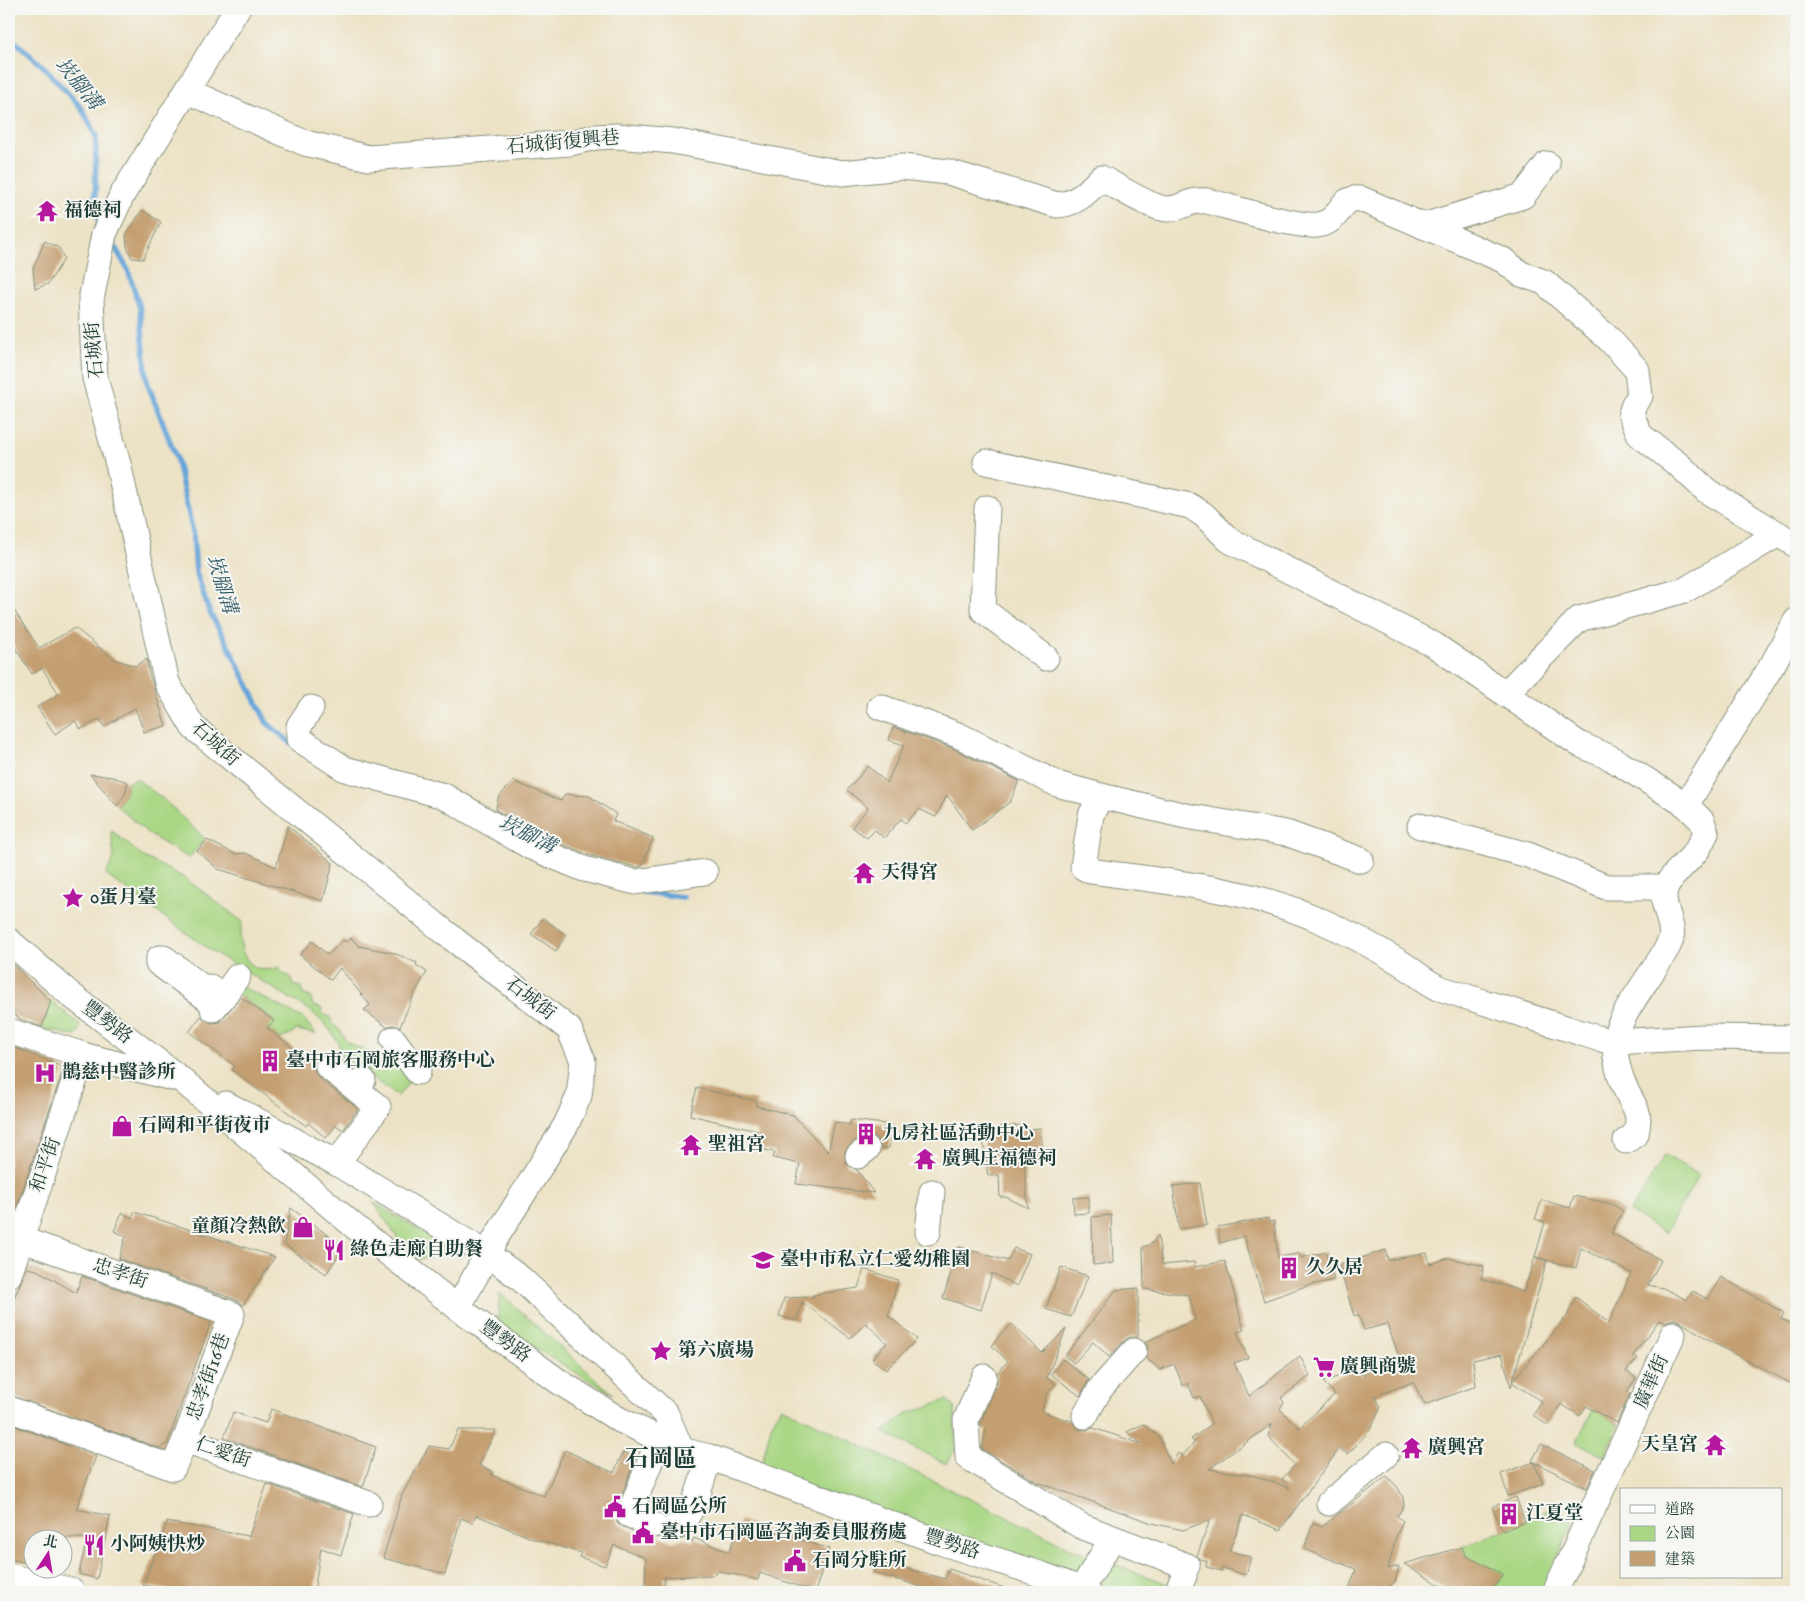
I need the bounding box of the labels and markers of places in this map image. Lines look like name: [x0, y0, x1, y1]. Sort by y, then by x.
temple icon: 福德祠: [34, 198, 60, 224]
place label: 福德祠: [64, 199, 121, 223]
temple icon: 天得宮: [851, 860, 877, 886]
place label: 天得宮: [881, 861, 938, 885]
place icon: 0蛋月臺: [60, 885, 86, 911]
place label: 0蛋月臺: [90, 886, 156, 910]
building icon: 臺中市石岡旅客服務中心: [257, 1048, 283, 1074]
place label: 臺中市石岡旅客服務中心: [286, 1049, 495, 1073]
hospital icon: 鵲慈中醫診所: [32, 1060, 58, 1086]
place label: 鵲慈中醫診所: [62, 1061, 176, 1085]
shop icon: 石岡和平街夜市: [109, 1113, 135, 1139]
place label: 石岡和平街夜市: [138, 1114, 271, 1138]
building icon: 九房社區活動中心: [853, 1121, 879, 1147]
place label: 九房社區活動中心: [882, 1122, 1034, 1146]
temple icon: 聖祖宮: [678, 1132, 704, 1158]
place label: 聖祖宮: [708, 1133, 765, 1157]
temple icon: 廣興庄福德祠: [912, 1146, 938, 1172]
place label: 廣興庄福德祠: [942, 1147, 1056, 1171]
shop icon: 童顏冷熱飲: [290, 1214, 316, 1240]
place label: 童顏冷熱飲: [191, 1215, 286, 1239]
restaurant icon: 綠色走廊自助餐: [321, 1237, 347, 1263]
place label: 綠色走廊自助餐: [350, 1238, 483, 1262]
school or university icon: 臺中市私立仁愛幼稚園: [750, 1247, 776, 1273]
place label: 臺中市私立仁愛幼稚園: [780, 1248, 970, 1272]
building icon: 久久居: [1276, 1255, 1302, 1281]
place label: 久久居: [1306, 1256, 1363, 1280]
place icon: 第六廣場: [648, 1338, 674, 1364]
place label: 第六廣場: [678, 1339, 754, 1363]
supermarket icon: 廣興商號: [1311, 1354, 1337, 1380]
place label: 廣興商號: [1340, 1355, 1416, 1379]
temple icon: 天皇宮: [1702, 1432, 1728, 1458]
place label: 天皇宮: [1641, 1433, 1698, 1457]
temple icon: 廣興宮: [1399, 1435, 1425, 1461]
place label: 廣興宮: [1428, 1436, 1485, 1460]
public building icon: 石岡區公所: [602, 1494, 628, 1520]
place label: 石岡區公所: [632, 1495, 727, 1519]
building icon: 江夏堂: [1496, 1501, 1522, 1527]
place label: 江夏堂: [1526, 1502, 1583, 1526]
public building icon: 臺中市石岡區咨詢委員服務處: [630, 1520, 656, 1546]
place label: 臺中市石岡區咨詢委員服務處: [660, 1521, 907, 1545]
restaurant icon: 小阿姨快炒: [81, 1532, 107, 1558]
place label: 小阿姨快炒: [110, 1533, 205, 1557]
public building icon: 石岡分駐所: [782, 1548, 808, 1574]
place label: 石岡分駐所: [812, 1549, 907, 1573]

